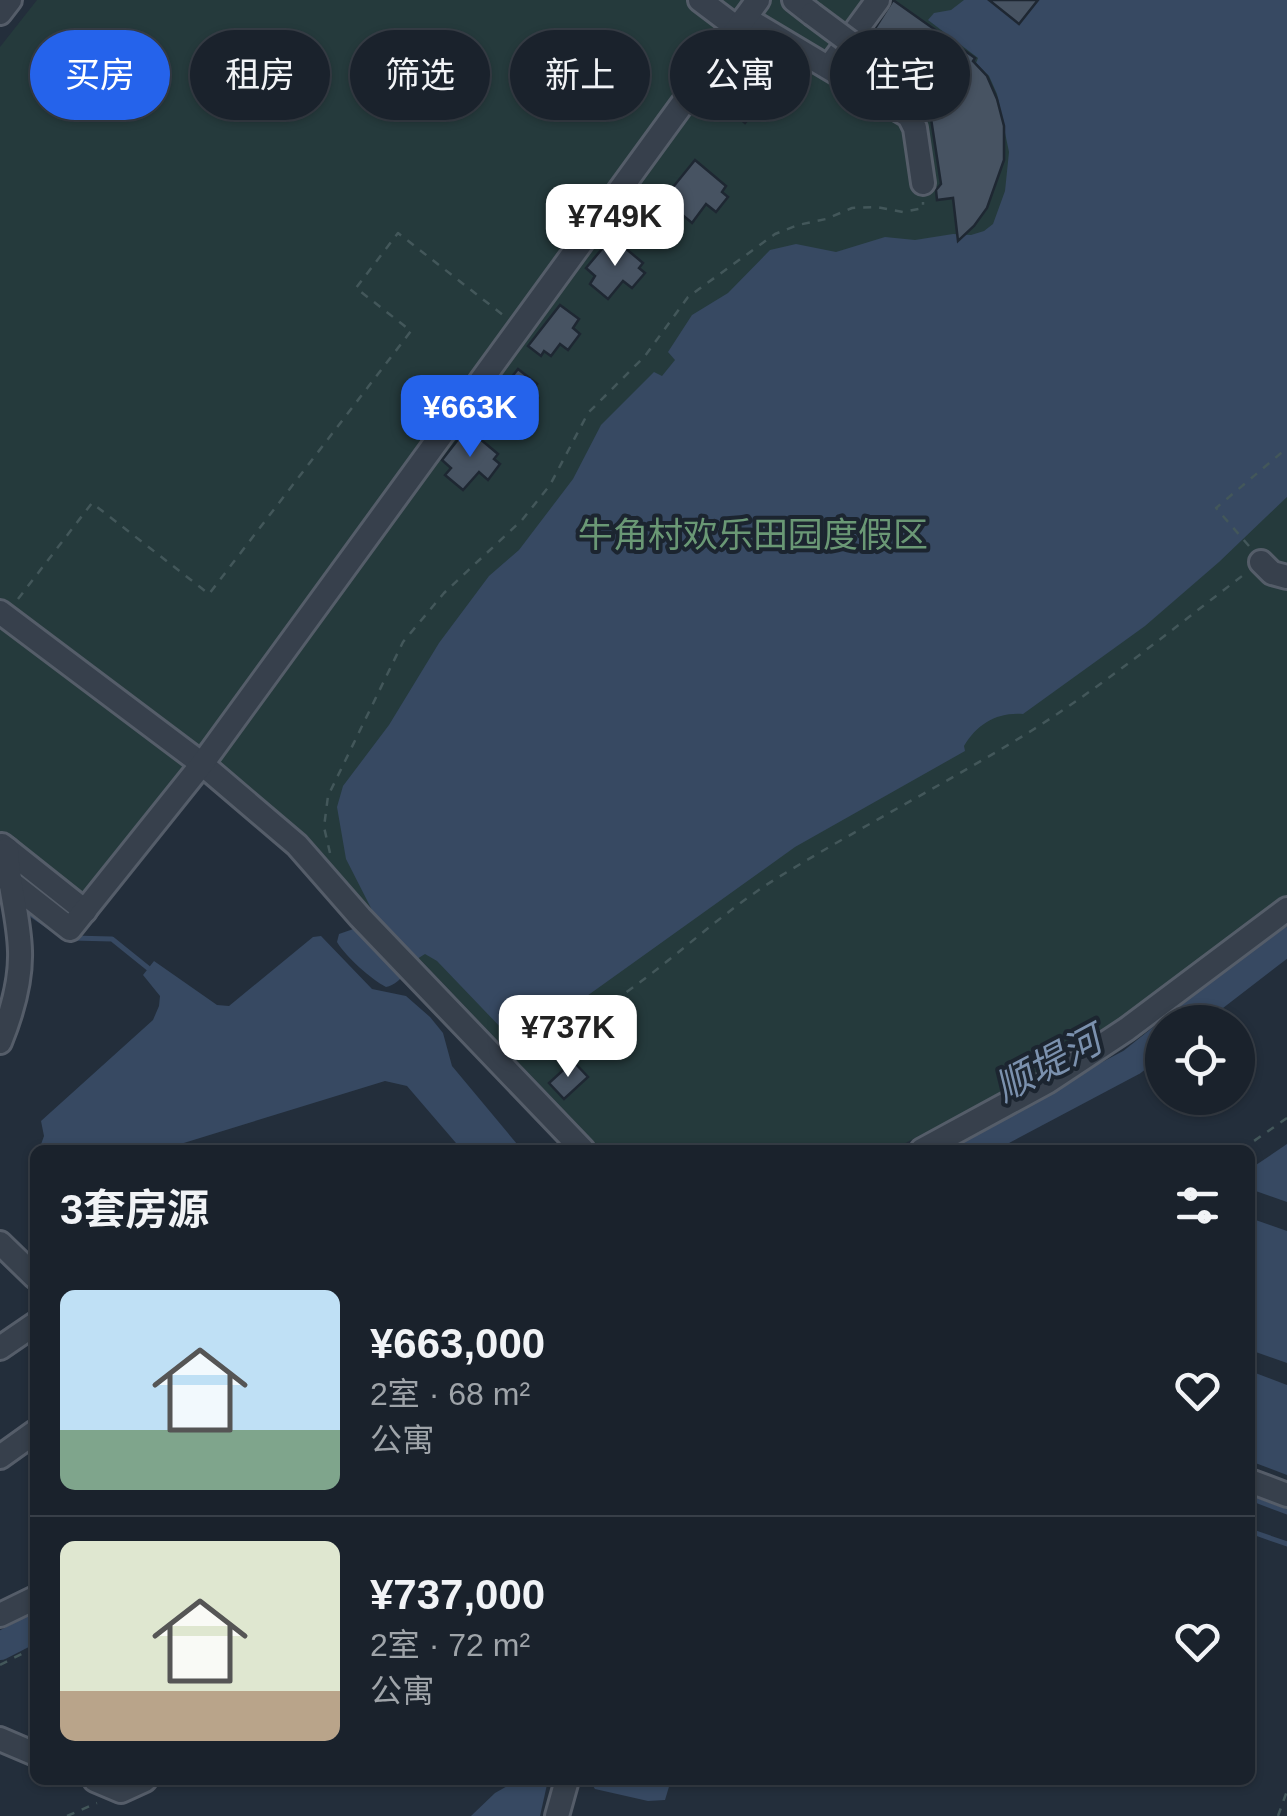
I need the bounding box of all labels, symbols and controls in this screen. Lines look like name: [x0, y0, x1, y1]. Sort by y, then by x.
chip: 买房: [30, 30, 170, 120]
chip: 租房: [190, 30, 330, 120]
chip: 筛选: [350, 30, 490, 120]
chip: 新上: [510, 30, 650, 120]
chip: 公寓: [670, 30, 810, 120]
chip: 住宅: [830, 30, 970, 120]
pin: ¥749K: [545, 184, 685, 269]
text: ¥749K: [568, 198, 662, 234]
pin: ¥663K: [400, 375, 540, 460]
text: ¥663K: [423, 389, 517, 425]
park label: 牛角村欢乐田园度假区: [578, 515, 928, 554]
pin: ¥737K: [498, 995, 638, 1080]
map controls: [1145, 1005, 1255, 1115]
button: locate: [1145, 1005, 1255, 1115]
text: ¥737K: [521, 1009, 615, 1045]
water label: 顺堤河: [988, 1015, 1114, 1109]
icon: filters: [1170, 1178, 1225, 1233]
text: 3套房源: [60, 1186, 209, 1233]
text: ¥663,000: [370, 1320, 545, 1367]
icon: home: [140, 1330, 260, 1450]
icon: heart: [1170, 1363, 1225, 1418]
text: 2室 · 68 m²: [370, 1376, 530, 1412]
text: 公寓: [370, 1422, 434, 1458]
text: ¥737,000: [370, 1571, 545, 1618]
icon: home: [140, 1581, 260, 1701]
icon: heart: [1170, 1614, 1225, 1669]
text: 2室 · 72 m²: [370, 1627, 530, 1663]
text: 公寓: [370, 1673, 434, 1709]

